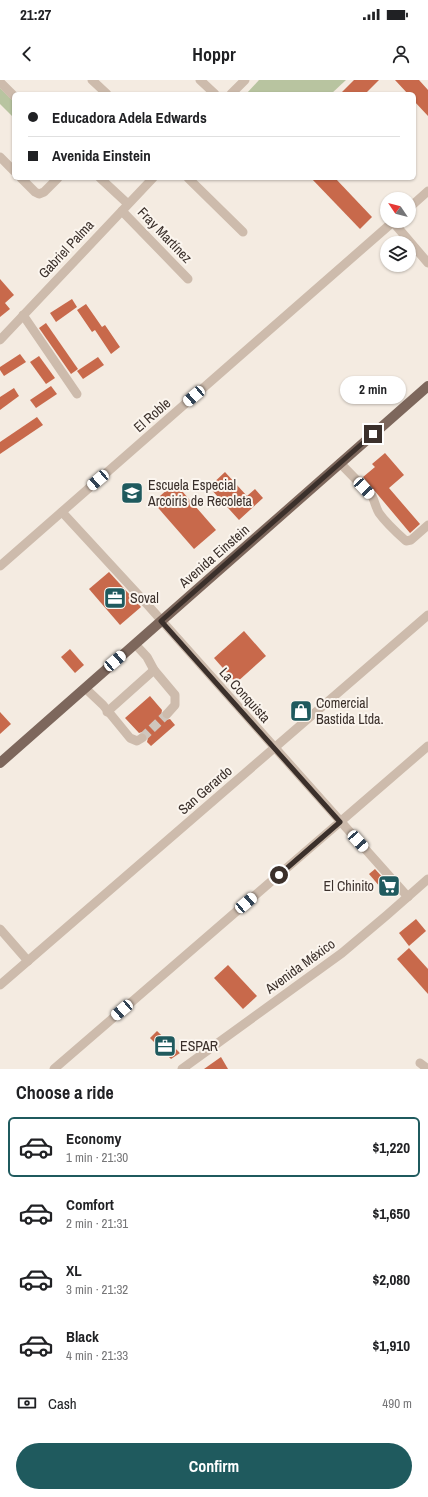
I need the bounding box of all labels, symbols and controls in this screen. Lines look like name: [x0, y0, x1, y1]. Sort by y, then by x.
text: 21:27: [20, 4, 51, 25]
text: Hoppr: [192, 42, 236, 67]
icon: back: [16, 43, 38, 65]
icon: person: [390, 43, 412, 65]
text: Educadora Adela Edwards: [52, 107, 207, 128]
text: Avenida Einstein: [52, 145, 151, 166]
north arrow: [380, 192, 416, 228]
map controls: [380, 192, 416, 272]
street label: Fray Martínez: [134, 203, 196, 267]
street label: Gabriel Palma: [34, 216, 98, 282]
button: layers: [380, 236, 416, 272]
callout: 2 min: [340, 376, 406, 404]
text: 2 min: [359, 381, 387, 398]
car: [181, 384, 207, 408]
street label: El Roble: [130, 394, 174, 436]
route end: [364, 425, 382, 443]
car: [85, 468, 111, 492]
car: [351, 475, 377, 501]
place label: Escuela Especial Arcoiris de Recoleta: [147, 476, 253, 510]
school or university icon: Escuela Especial Arcoiris de Recoleta: [119, 480, 145, 506]
street label: Avenida Einstein: [174, 521, 253, 592]
office icon: Soval: [102, 585, 128, 611]
place label: Soval: [130, 589, 159, 607]
car: [102, 649, 128, 673]
street label: La Conquista: [215, 664, 275, 727]
place label: Comercial Bastida Ltda.: [316, 694, 384, 728]
shop icon: Comercial Bastida Ltda.: [288, 698, 314, 724]
street label: San Gerardo: [174, 762, 236, 818]
car: [346, 828, 370, 854]
route start: [270, 866, 288, 884]
supermarket icon: El Chinito: [376, 873, 402, 899]
place label: El Chinito: [324, 877, 374, 895]
car: [233, 891, 259, 915]
street label: Avenida México: [261, 935, 339, 998]
car: [109, 998, 135, 1022]
office icon: ESPAR: [152, 1033, 178, 1059]
place label: ESPAR: [180, 1037, 218, 1055]
text: Choose a ride: [16, 1080, 114, 1105]
text: Economy: [66, 1128, 121, 1149]
icon: car: [18, 1129, 54, 1165]
text: $1,220: [372, 1137, 410, 1158]
text: 1 min · 21:30: [66, 1149, 128, 1166]
text: Comfort: [66, 1194, 114, 1215]
icon: car: [18, 1195, 54, 1231]
text: $1,650: [372, 1203, 410, 1224]
text: 2 min · 21:31: [66, 1215, 128, 1232]
text: XL: [66, 1260, 82, 1281]
icon: car: [18, 1261, 54, 1297]
text: $2,080: [372, 1269, 410, 1290]
text: 3 min · 21:32: [66, 1281, 128, 1298]
text: Black: [66, 1326, 99, 1347]
icon: car: [18, 1327, 54, 1363]
text: $1,910: [372, 1335, 410, 1356]
text: 4 min · 21:33: [66, 1347, 128, 1364]
icon: cash: [16, 1392, 38, 1414]
text: Cash: [48, 1393, 77, 1414]
text: 490 m: [382, 1395, 412, 1412]
button: Confirm: [16, 1443, 412, 1489]

